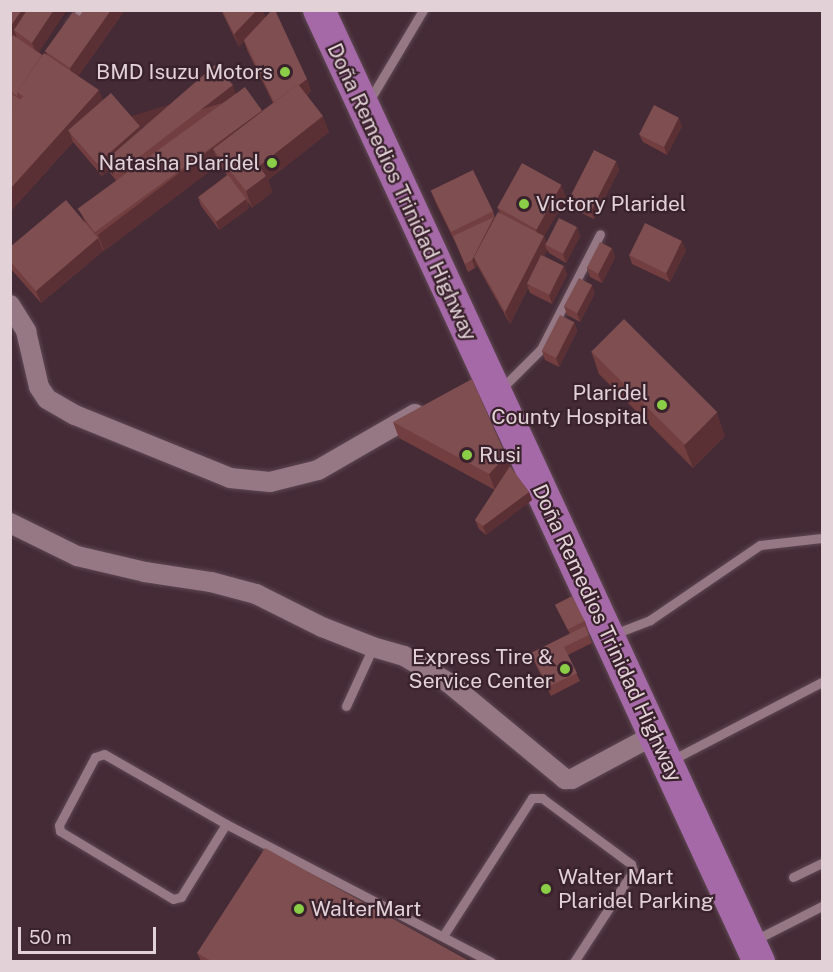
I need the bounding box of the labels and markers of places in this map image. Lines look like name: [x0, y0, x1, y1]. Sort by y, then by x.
place label: BMD Isuzu Motors: [96, 59, 273, 85]
marker: BMD Isuzu Motors: [278, 65, 292, 79]
place label: Natasha Plaridel: [99, 150, 260, 176]
marker: Natasha Plaridel: [265, 156, 279, 170]
place label: Victory Plaridel: [536, 191, 686, 217]
marker: Victory Plaridel: [517, 197, 531, 211]
place label: Plaridel County Hospital: [491, 380, 648, 430]
marker: Plaridel County Hospital: [653, 396, 671, 414]
place label: Rusi: [479, 442, 521, 468]
marker: Rusi: [460, 448, 474, 462]
place label: Express Tire & Service Center: [408, 644, 553, 694]
marker: Express Tire & Service Center: [558, 662, 572, 676]
place label: Walter Mart Plaridel Parking: [558, 864, 714, 914]
marker: Walter Mart Plaridel Parking: [539, 882, 553, 896]
place label: WalterMart: [311, 896, 421, 922]
marker: WalterMart: [292, 902, 306, 916]

